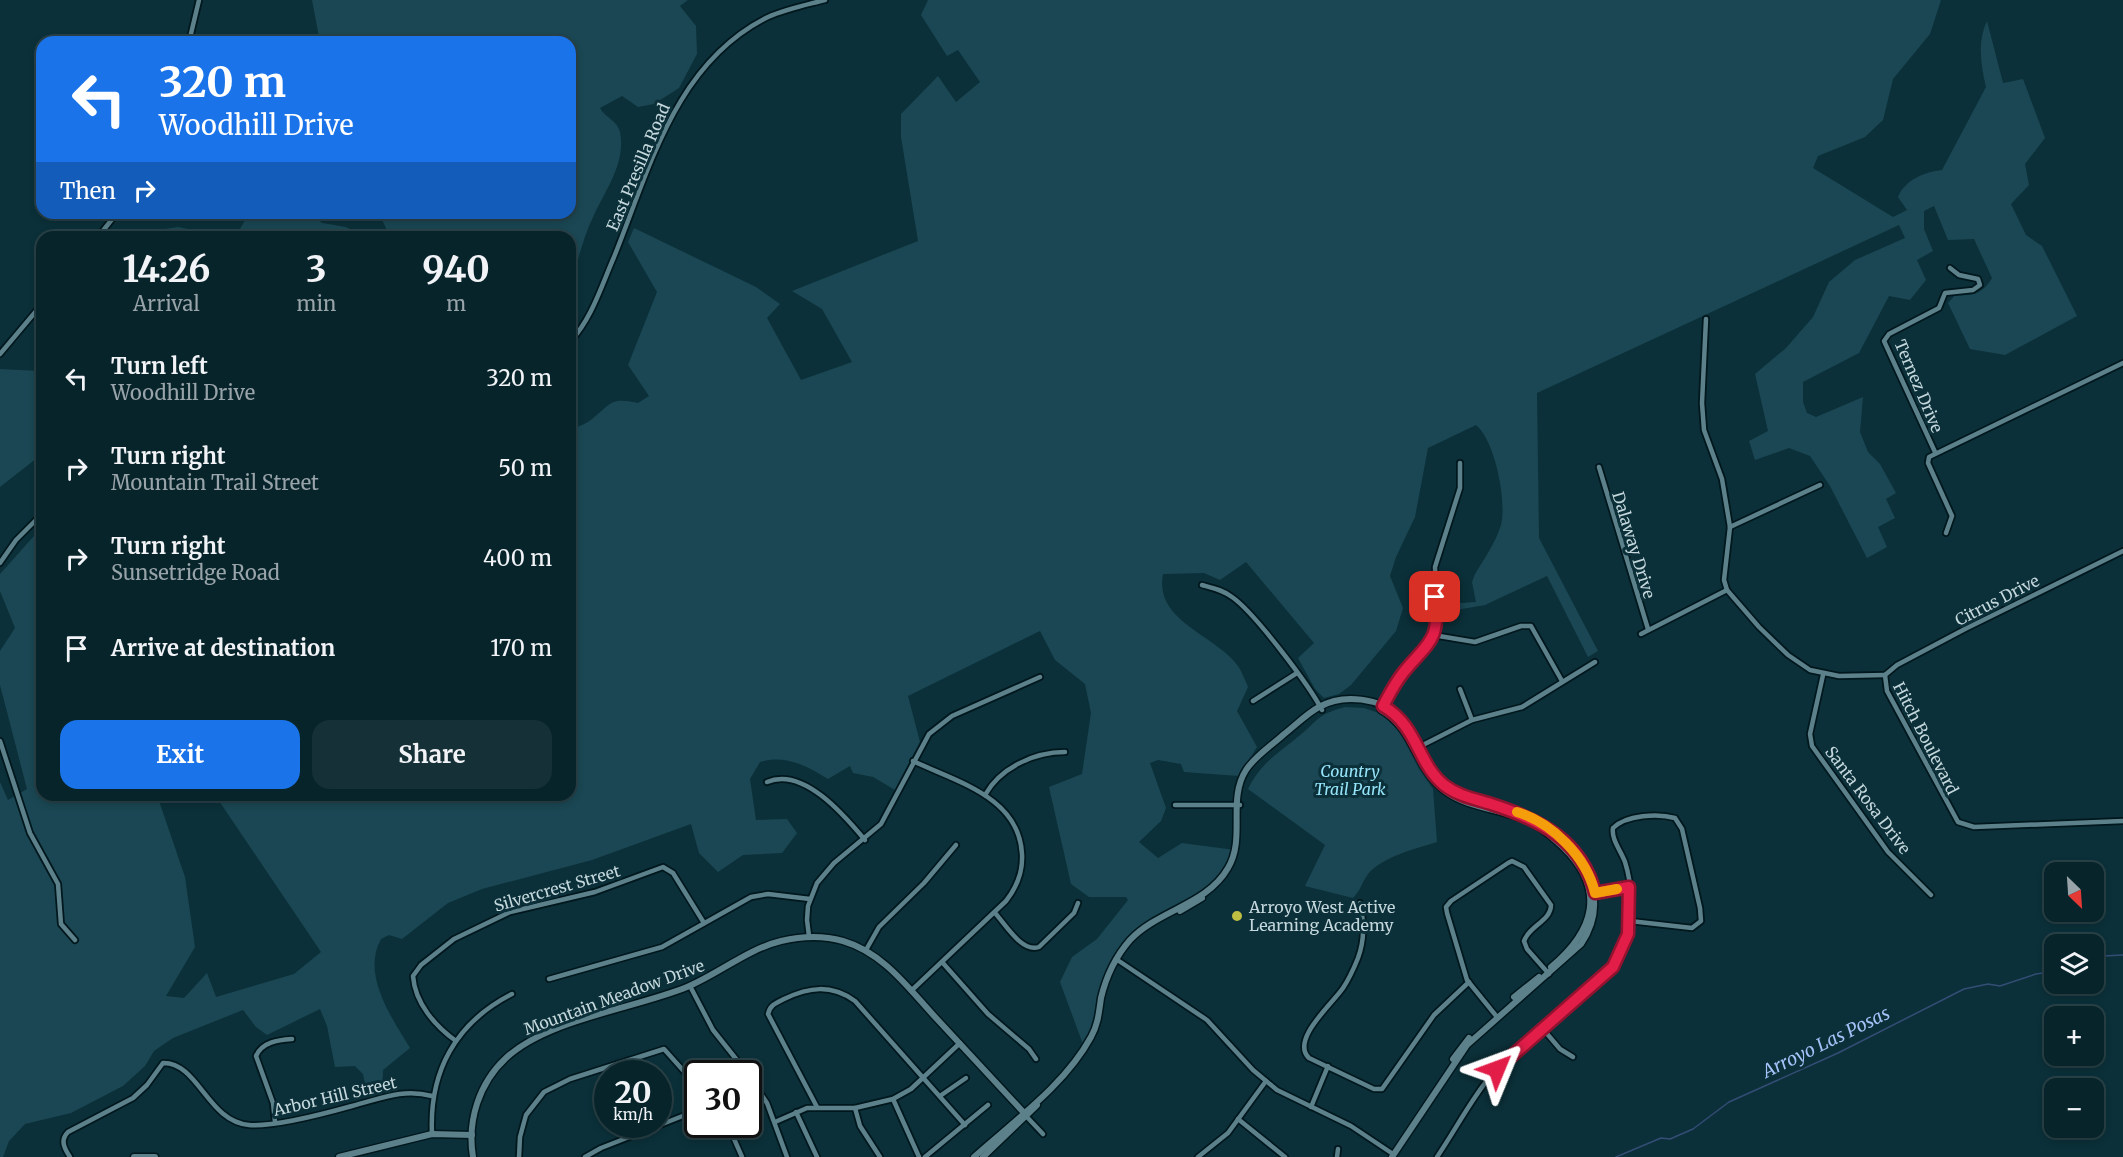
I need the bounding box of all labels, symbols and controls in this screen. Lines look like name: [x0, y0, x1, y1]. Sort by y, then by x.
text: 320 m: [159, 56, 286, 108]
icon: left: [60, 60, 138, 138]
street label: East Presilla Road: [602, 100, 674, 234]
text: Woodhill Drive: [159, 108, 354, 142]
icon: right: [128, 174, 161, 207]
text: Then: [60, 177, 116, 205]
text: 14:26: [122, 247, 210, 292]
text: 3: [306, 247, 327, 292]
text: 940: [422, 247, 490, 292]
text: Arrival: [133, 291, 200, 316]
text: min: [297, 291, 336, 316]
text: m: [446, 291, 466, 316]
street label: Ternez Drive: [1890, 336, 1948, 436]
text: Turn left: [111, 352, 208, 380]
icon: left: [60, 362, 93, 395]
text: 320 m: [486, 364, 552, 392]
text: Woodhill Drive: [111, 380, 255, 405]
text: Turn right: [111, 442, 225, 470]
icon: right: [60, 452, 93, 485]
text: 50 m: [498, 454, 552, 482]
text: Mountain Trail Street: [111, 470, 319, 495]
street label: Dalaway Drive: [1608, 489, 1660, 601]
text: Turn right: [111, 532, 225, 560]
icon: right: [60, 542, 93, 575]
text: 400 m: [483, 544, 552, 572]
text: Sunsetridge Road: [111, 560, 280, 585]
street label: Citrus Drive: [1952, 570, 2042, 630]
pin: [1409, 571, 1460, 622]
icon: arrive: [1418, 580, 1451, 613]
icon: arrive: [60, 632, 93, 665]
text: Arrive at destination: [111, 634, 335, 662]
text: 170 m: [490, 634, 552, 662]
street label: Hitch Boulevard: [1889, 678, 1963, 798]
button: Exit: [60, 720, 300, 789]
button: Share: [312, 720, 552, 789]
street label: Santa Rosa Drive: [1821, 742, 1915, 858]
park label: Country Trail Park: [1314, 761, 1386, 799]
street label: Silvercrest Street: [492, 860, 623, 916]
north arrow: [2044, 862, 2104, 922]
map controls: [2044, 862, 2104, 1138]
place label: Arroyo West Active Learning Academy: [1248, 897, 1395, 935]
marker: Arroyo West Active Learning Academy: [1230, 909, 1244, 923]
button: layers: [2044, 934, 2104, 994]
street label: Mountain Meadow Drive: [521, 955, 707, 1039]
water label: Arroyo Las Posas: [1757, 1001, 1894, 1084]
button: +: [2044, 1006, 2104, 1066]
position arrow: [1465, 1037, 1529, 1101]
speed limit sign: 30: [684, 1060, 762, 1138]
street label: Arbor Hill Street: [270, 1072, 399, 1120]
text: 20: [614, 1073, 652, 1111]
button: −: [2044, 1078, 2104, 1138]
text: km/h: [613, 1105, 653, 1124]

